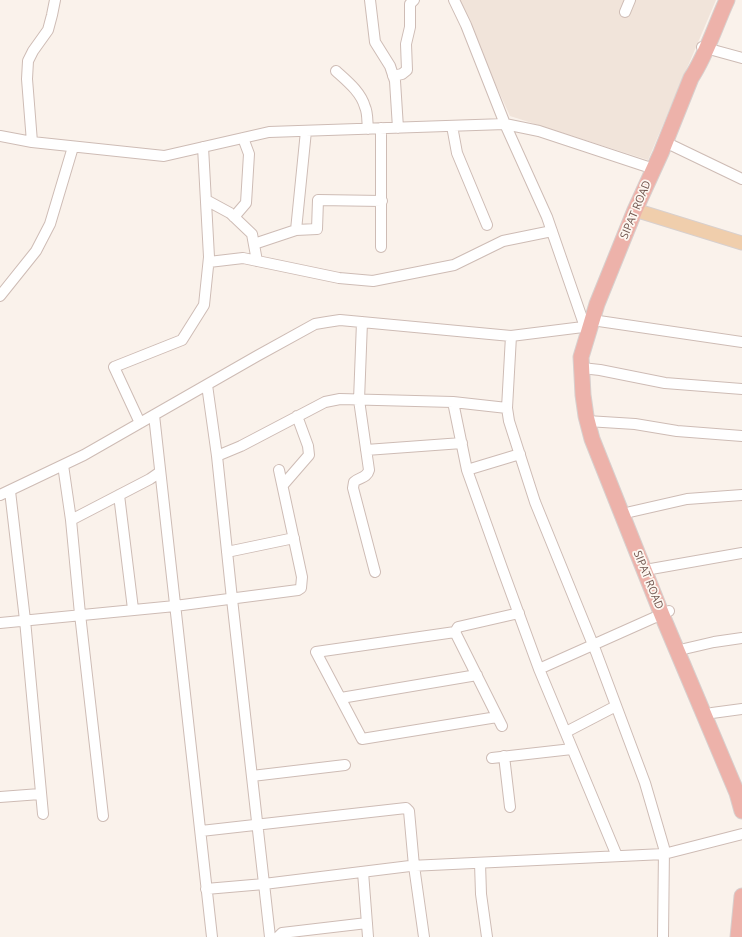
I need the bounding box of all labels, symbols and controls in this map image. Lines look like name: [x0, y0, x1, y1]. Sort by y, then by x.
street label: SIPAT ROAD: [618, 179, 654, 241]
street label: SIPAT ROAD: [630, 549, 666, 611]

